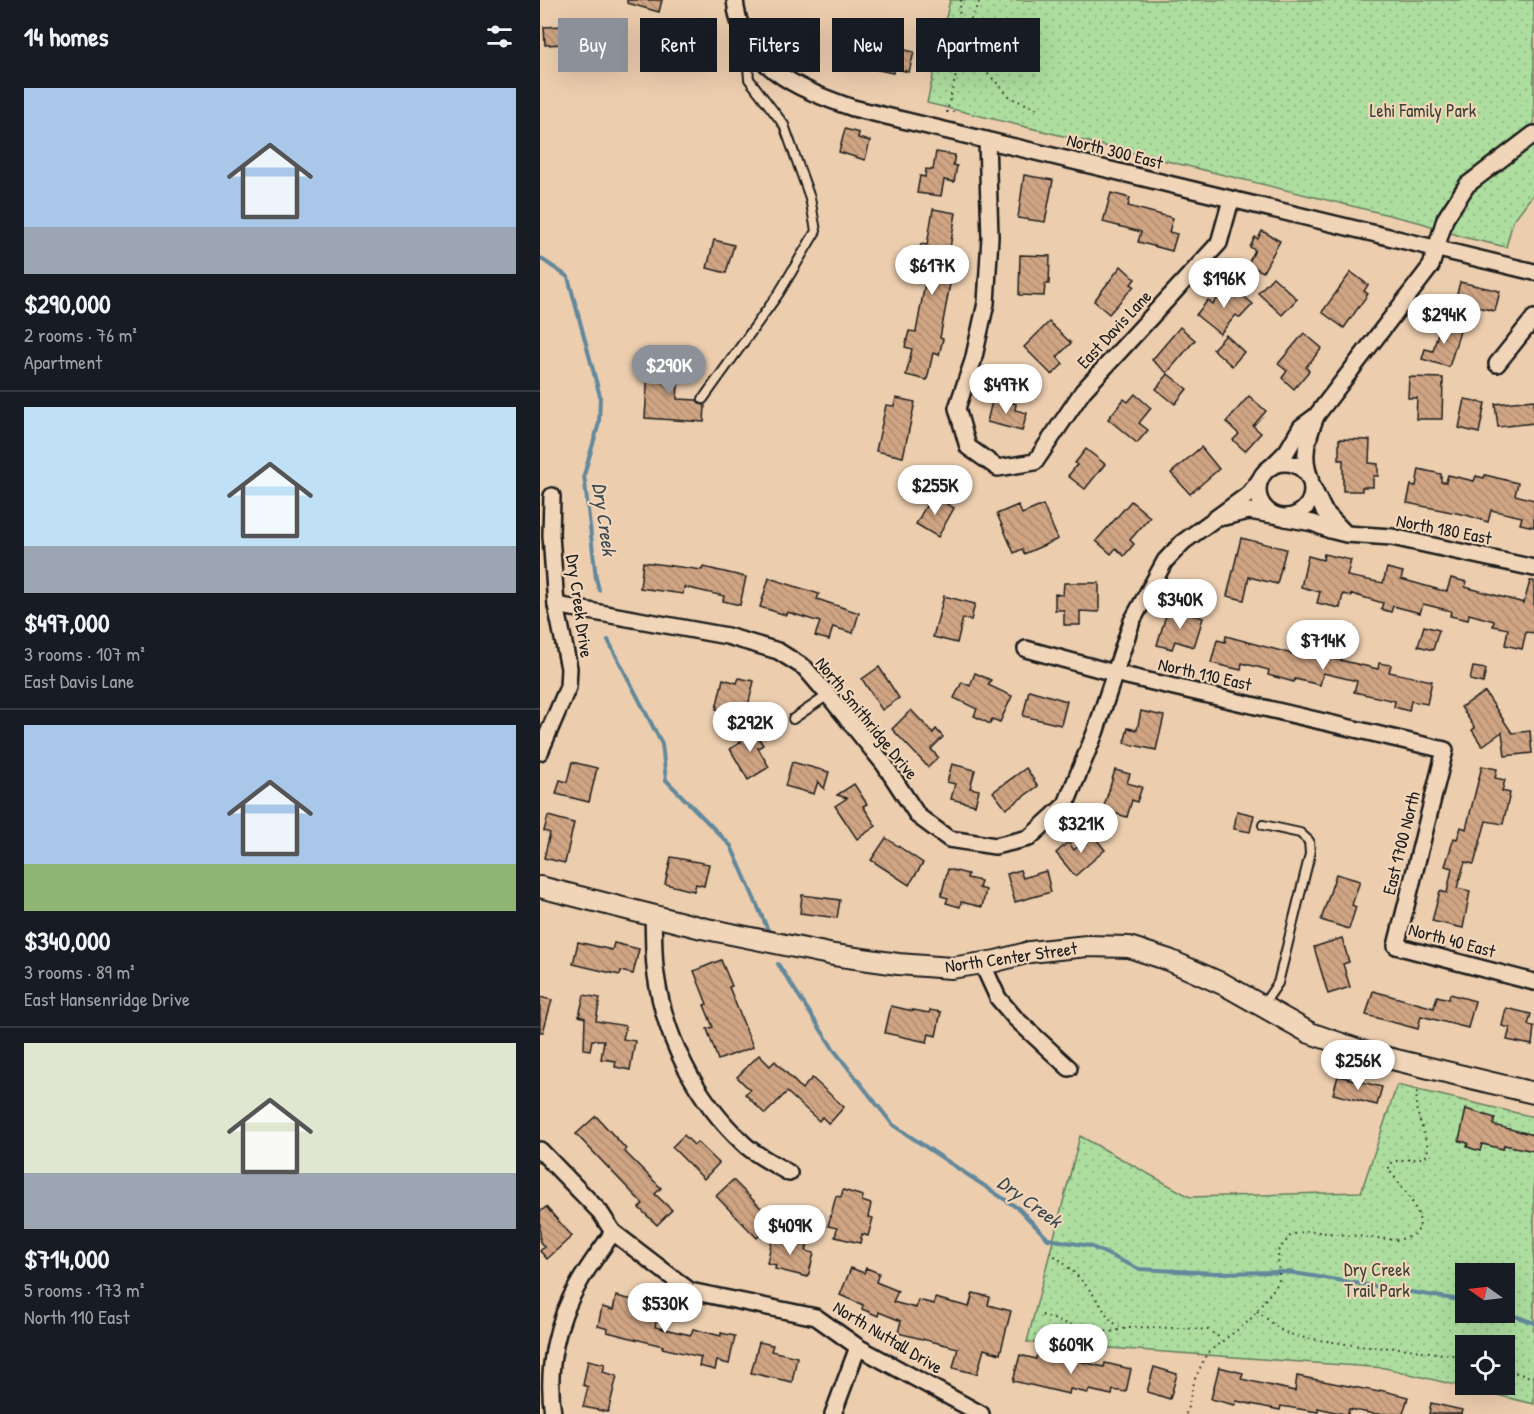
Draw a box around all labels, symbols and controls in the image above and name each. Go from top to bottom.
chip: Buy [558,18,628,72]
chip: Rent [640,18,717,72]
chip: Filters [729,18,820,72]
chip: New [832,18,904,72]
chip: Apartment [916,18,1040,72]
text: 14 homes [24,19,109,54]
icon: filters [483,20,516,53]
park label: Lehi Family Park [1370,98,1477,123]
icon: home [216,127,324,235]
street label: North 300 East [1064,127,1166,175]
pin: $617K [890,245,974,296]
text: $617K [909,251,955,278]
pin: $196K [1182,258,1266,309]
text: $196K [1202,264,1246,291]
street label: East Davis Lane [1071,284,1157,374]
text: $290,000 [24,286,111,321]
pin: $294K [1402,294,1486,345]
text: $294K [1422,300,1466,327]
text: 2 rooms · 76 m² [24,321,137,348]
pin: $290K [627,345,711,396]
text: Apartment [24,348,102,375]
text: $290K [646,351,692,378]
pin: $497K [964,364,1048,415]
text: $497K [983,370,1029,397]
icon: home [216,446,324,554]
pin: $255K [893,465,977,516]
text: $255K [912,471,958,498]
water label: Dry Creek [586,481,624,559]
street label: North 180 East [1394,508,1494,551]
street label: Dry Creek Drive [560,553,600,659]
pin: $340K [1138,579,1222,630]
text: $340K [1157,585,1203,612]
text: $497,000 [24,605,110,640]
pin: $714K [1281,620,1365,671]
text: $714K [1300,626,1346,653]
text: 3 rooms · 107 m² [24,640,145,667]
street label: North Smithridge Drive [810,651,924,785]
street label: North 110 East [1156,651,1255,697]
text: East Davis Lane [24,667,134,694]
pin: $292K [708,702,792,753]
text: $292K [727,708,773,735]
icon: home [216,764,324,872]
street label: East 1700 North [1376,788,1426,897]
pin: $321K [1039,803,1123,854]
text: $321K [1058,809,1104,836]
street label: North 40 East [1406,916,1499,964]
text: $340,000 [24,923,110,958]
street label: North Center Street [943,935,1079,979]
text: 3 rooms · 89 m² [24,958,135,985]
text: East Hansenridge Drive [24,985,190,1012]
pin: $256K [1316,1040,1400,1091]
text: $256K [1335,1046,1381,1073]
icon: home [216,1082,324,1190]
water label: Dry Creek [992,1169,1069,1235]
pin: $409K [748,1205,832,1256]
text: $409K [768,1211,812,1238]
text: $714,000 [24,1241,109,1276]
park label: Dry Creek Trail Park [1344,1257,1410,1303]
north arrow [1455,1263,1515,1323]
map controls [1455,1263,1515,1395]
text: 5 rooms · 173 m² [24,1276,144,1303]
pin: $530K [623,1283,707,1334]
text: $530K [642,1289,688,1316]
street label: North Nuttall Drive [829,1294,947,1380]
text: North 110 East [24,1303,130,1330]
pin: $609K [1029,1324,1113,1375]
text: $609K [1049,1330,1093,1357]
button: locate [1455,1335,1515,1395]

